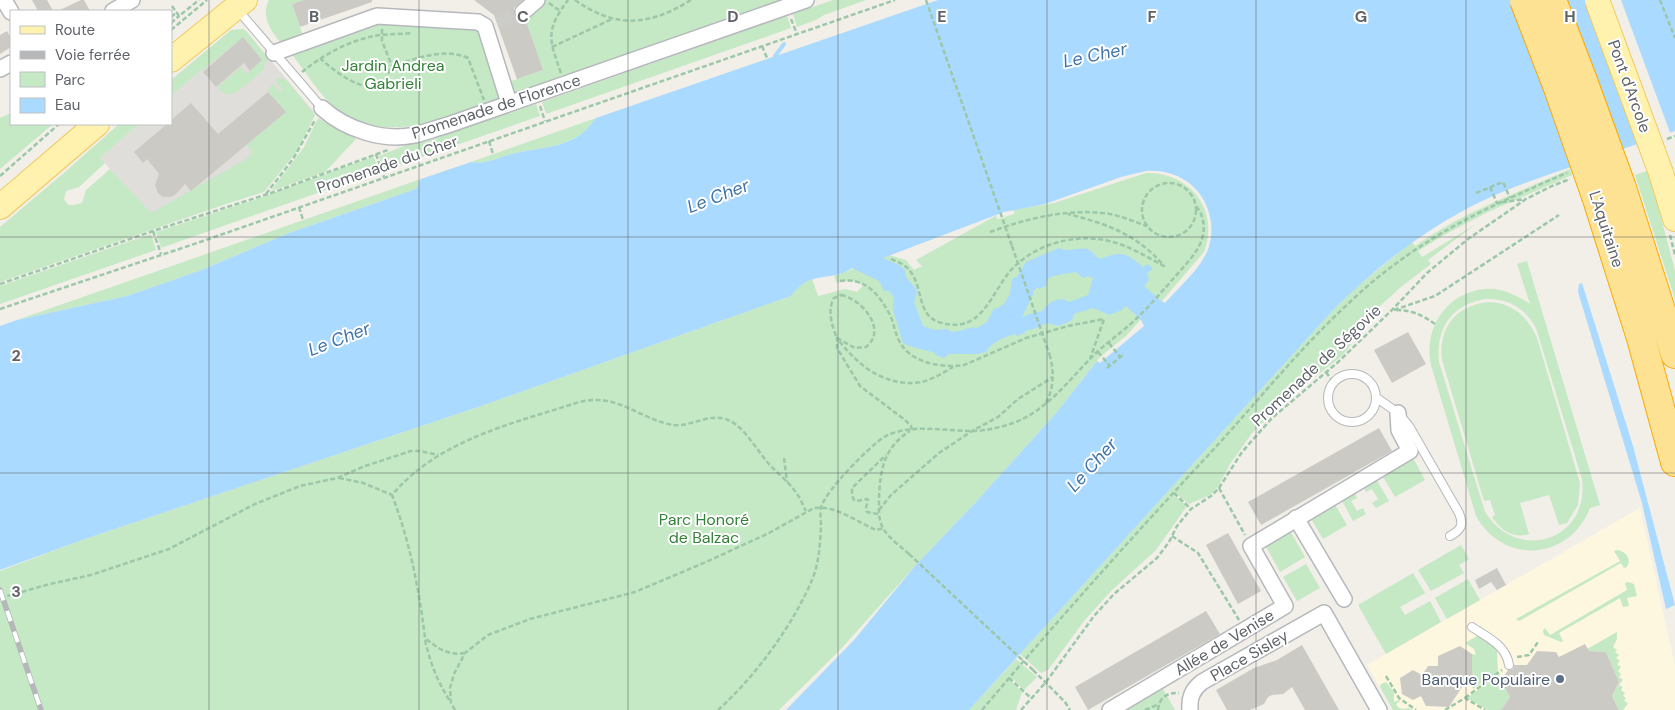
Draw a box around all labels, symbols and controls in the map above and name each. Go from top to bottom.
text: B [309,6,319,27]
text: C [517,6,529,27]
text: D [727,6,739,27]
text: E [937,6,947,27]
text: F [1148,6,1157,27]
text: G [1355,6,1367,27]
text: H [1564,6,1576,27]
legend [10,10,172,125]
text: Route [55,20,95,40]
water label: Le Cher [1061,36,1130,73]
street label: Pont d'Arcole [1603,37,1656,135]
text: Voie ferrée [55,45,130,65]
park label: Jardin Andrea Gabrieli [342,55,444,94]
street label: Promenade de Florence [409,69,583,144]
text: Parc [55,70,85,90]
text: Eau [55,95,80,115]
street label: Promenade du Cher [314,130,461,199]
water label: Le Cher [683,173,754,219]
street label: L'Aquitaine [1584,188,1629,270]
street label: Promenade de Ségovie [1247,300,1386,431]
water label: Le Cher [304,316,375,362]
text: 2 [11,345,21,366]
water label: Le Cher [1061,432,1123,497]
park label: Parc Honoré de Balzac [659,509,749,548]
text: 3 [11,581,21,602]
street label: Allée de Venise [1171,604,1278,680]
street label: Place Sisley [1207,625,1292,686]
place label: Banque Populaire [1422,669,1550,690]
marker: Banque Populaire [1554,673,1566,685]

